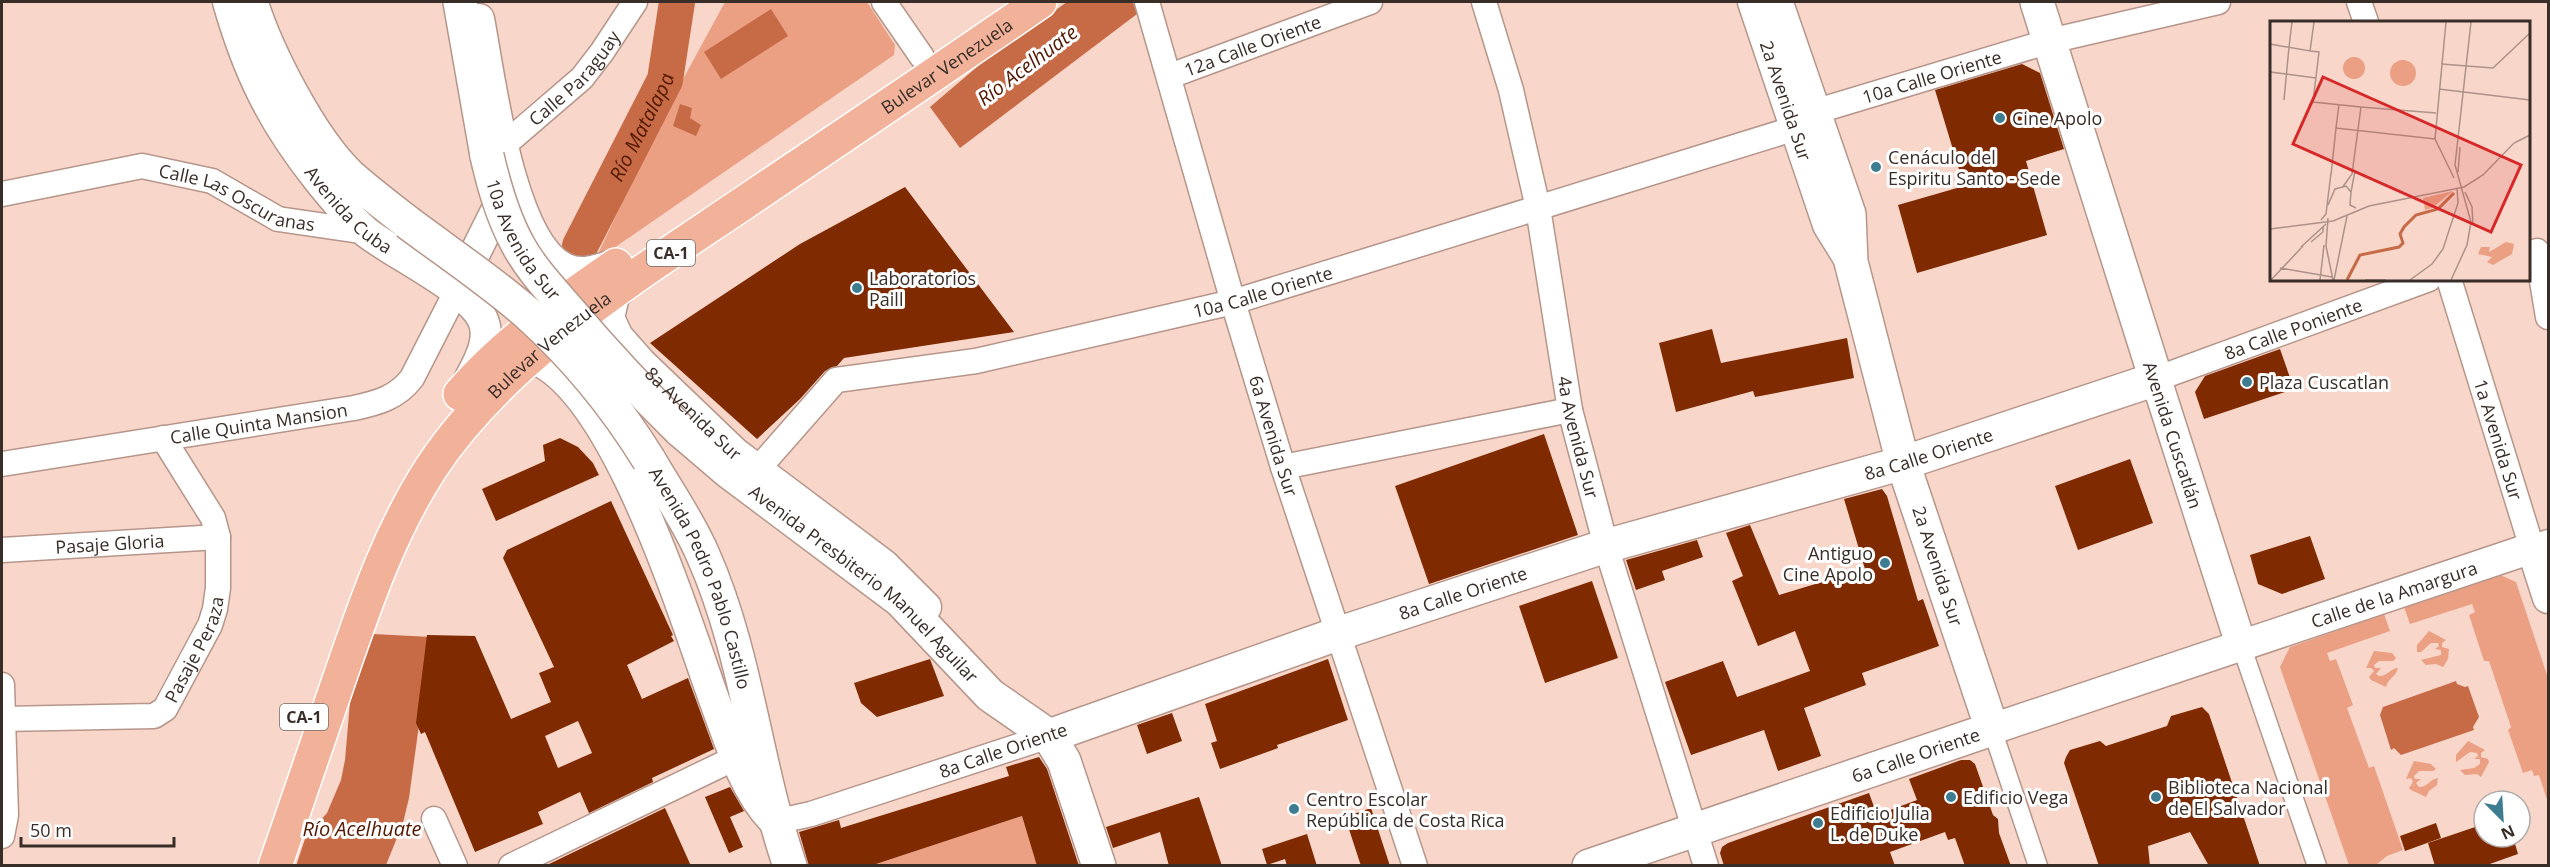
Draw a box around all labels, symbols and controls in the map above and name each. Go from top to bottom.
street label: 12a Calle Oriente [1181,9,1324,82]
street label: Bulevar Venezuela [876,12,1017,119]
water label: Río Acelhuate [971,18,1083,112]
inset map [2270,21,2529,280]
street label: Calle Paraguay [523,25,626,131]
street label: 2a Avenida Sur [1755,37,1818,164]
street label: 10a Calle Oriente [1859,44,2004,109]
water label: Río Matalapa [602,71,679,185]
place label: Cine Apolo [2012,106,2102,130]
marker: Cine Apolo [1993,111,2007,125]
place label: Cenáculo del Espiritu Santo - Sede [1888,145,2061,190]
street label: Calle Las Oscuranas [157,158,316,236]
marker: Cenáculo del Espiritu Santo - Sede [1869,160,1883,174]
street label: Avenida Cuba [300,161,397,259]
street label: 10a Avenida Sur [481,176,566,305]
road number: CA-1 [647,240,695,266]
street label: 10a Calle Oriente [1191,260,1335,323]
place label: Laboratorios Paill [869,266,976,311]
marker: Laboratorios Paill [850,281,864,295]
street label: Bulevar Venezuela [482,286,616,403]
street label: 8a Calle Poniente [2221,293,2365,365]
street label: Avenida Cuscatlán [2138,358,2208,512]
street label: 8a Avenida Sur [640,361,747,466]
place label: Plaza Cuscatlan [2259,370,2389,394]
street label: 6a Avenida Sur [1244,373,1304,500]
street label: 4a Avenida Sur [1553,374,1605,502]
marker: Plaza Cuscatlan [2240,375,2254,389]
street label: 1a Avenida Sur [2469,376,2529,503]
street label: Calle Quinta Mansion [168,397,349,449]
street label: 8a Calle Oriente [1861,422,1996,485]
street label: Avenida Pedro Pablo Castillo [644,462,757,691]
street label: Avenida Presbiterio Manuel Aguilar [744,479,984,688]
street label: 2a Avenida Sur [1907,503,1969,630]
street label: Pasaje Gloria [55,528,165,559]
place label: Antiguo Cine Apolo [1783,541,1873,586]
street label: Calle de la Amargura [2308,555,2480,633]
marker: Antiguo Cine Apolo [1878,556,1892,570]
street label: 8a Calle Oriente [1396,561,1530,625]
street label: Pasaje Peraza [159,595,229,707]
road number: CA-1 [280,704,328,730]
street label: 8a Calle Oriente [936,717,1070,783]
street label: 6a Calle Oriente [1848,722,1983,788]
place label: Biblioteca Nacional de El Salvador [2168,775,2328,820]
place label: Edificio Vega [1963,785,2068,809]
place label: Centro Escolar República de Costa Rica [1306,787,1505,832]
north arrow [2472,789,2532,849]
marker: Edificio Vega [1944,790,1958,804]
marker: Biblioteca Nacional de El Salvador [2149,790,2163,804]
place label: Edificio Julia L. de Duke [1830,801,1930,846]
marker: Centro Escolar República de Costa Rica [1287,802,1301,816]
scale bar [21,810,174,848]
water label: Río Acelhuate [302,815,422,842]
marker: Edificio Julia L. de Duke [1811,816,1825,830]
text: 50 m [30,818,72,842]
text: N [2498,820,2519,845]

